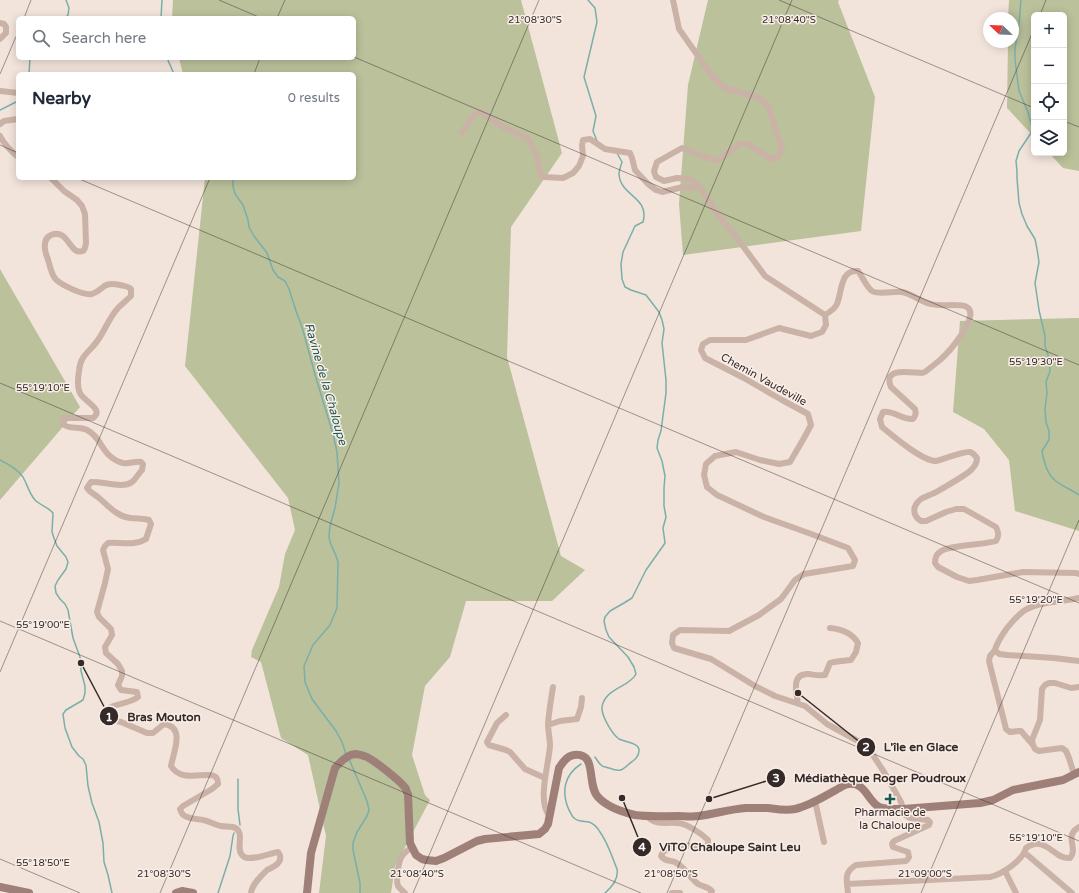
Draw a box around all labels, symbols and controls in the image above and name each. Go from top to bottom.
north arrow [983,12,1019,48]
map controls [1031,12,1067,156]
button: + [1031,12,1067,48]
text: 21°08'30"S [508,14,562,26]
text: 21°08'40"S [762,14,816,26]
search box [16,16,356,60]
icon: search [30,27,52,49]
text: Search here [62,29,146,47]
button: − [1031,48,1067,84]
button: locate [1031,84,1067,120]
text: Nearby [32,88,91,109]
text: 0 results [288,90,340,106]
button: layers [1031,120,1067,156]
water label: Ravine de la Chaloupe [302,321,350,448]
street label: Chemin Vaudeville [719,350,809,408]
text: 55°19'30"E [1009,356,1063,368]
text: 55°19'10"E [16,382,70,394]
text: 55°19'20"E [1009,594,1063,606]
text: 55°19'00"E [16,619,70,631]
callout: Bras Mouton [99,704,208,728]
text: 1 [105,710,113,724]
text: Bras Mouton [127,710,201,724]
callout: L'île en Glace [856,735,967,759]
text: 2 [862,740,870,754]
text: L'île en Glace [884,740,959,754]
callout: Médiathèque Roger Poudroux [766,766,974,790]
text: 3 [772,771,780,785]
text: Médiathèque Roger Poudroux [794,771,967,786]
marker: Pharmacie de la Chaloupe [885,794,895,804]
place label: Pharmacie de la Chaloupe [854,806,926,832]
text: 55°19'10"E [1009,832,1063,844]
callout: ViTO Chaloupe Saint Leu [632,835,809,859]
text: 4 [638,840,646,854]
text: ViTO Chaloupe Saint Leu [659,840,801,855]
text: 55°18'50"E [16,857,70,869]
text: 21°08'30"S [137,868,191,880]
text: 21°08'40"S [390,868,444,880]
text: 21°08'50"S [644,868,698,880]
text: 21°09'00"S [898,868,952,880]

